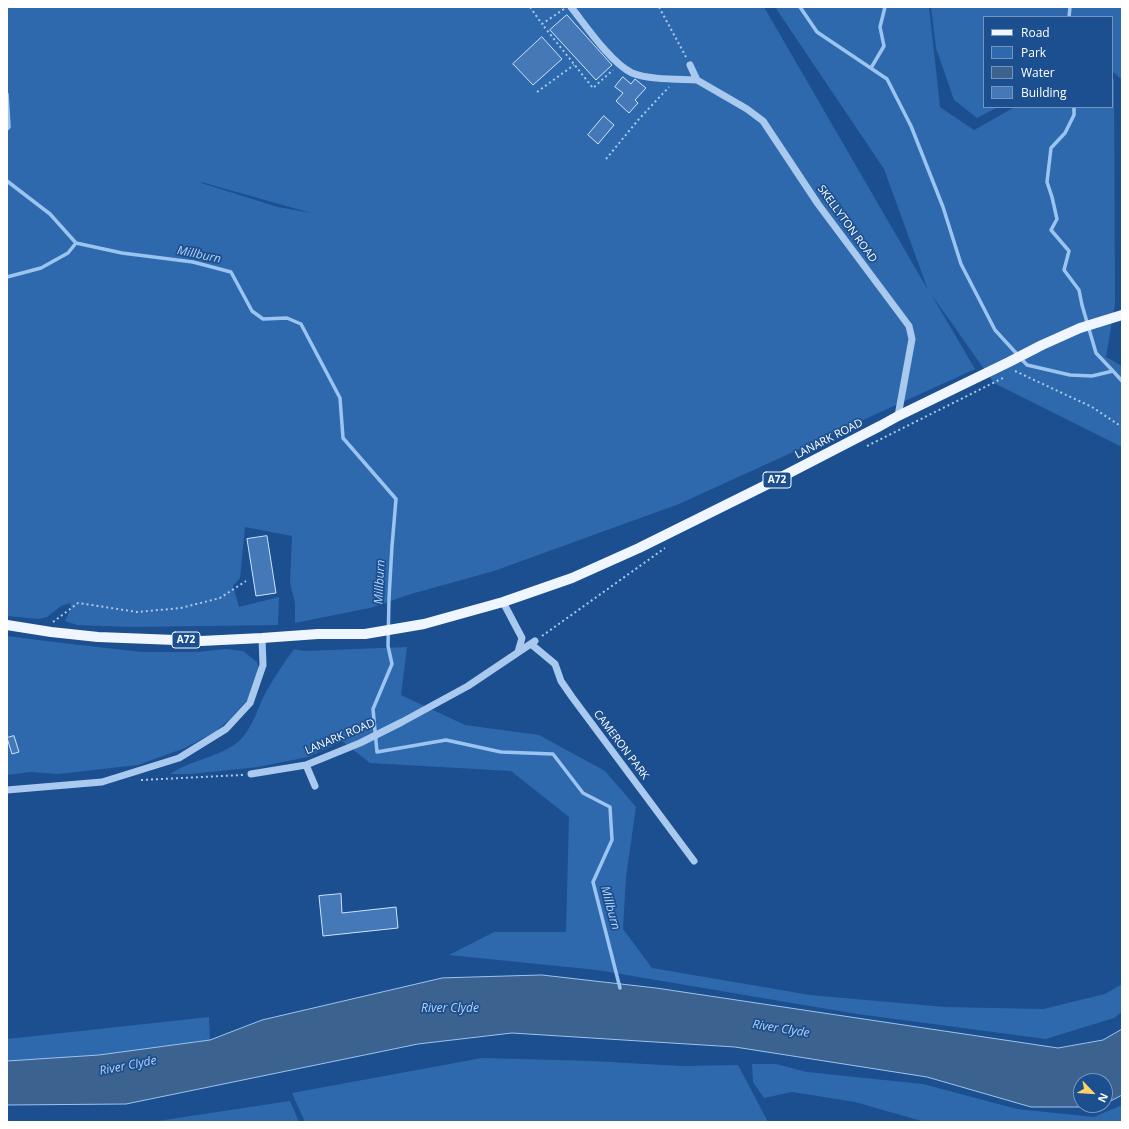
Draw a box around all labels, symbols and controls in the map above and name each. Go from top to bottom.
legend [983,16,1113,108]
text: Road [1021,24,1050,41]
text: Park [1021,44,1046,61]
text: Water [1021,64,1055,81]
text: Building [1021,84,1066,101]
street label: SKELLYTON ROAD [814,183,880,265]
water label: Millburn [176,243,222,267]
street label: LANARK ROAD [793,416,865,462]
road number: A72 [763,472,791,488]
water label: Millburn [372,559,388,605]
road number: A72 [172,632,200,648]
street label: CAMERON PARK [591,708,651,782]
street label: LANARK ROAD [303,716,377,758]
water label: Millburn [597,885,623,931]
water label: River Clyde [421,1002,479,1016]
water label: River Clyde [751,1017,811,1041]
water label: River Clyde [98,1053,158,1079]
north arrow [1073,1073,1113,1113]
text: N [1095,1091,1112,1105]

